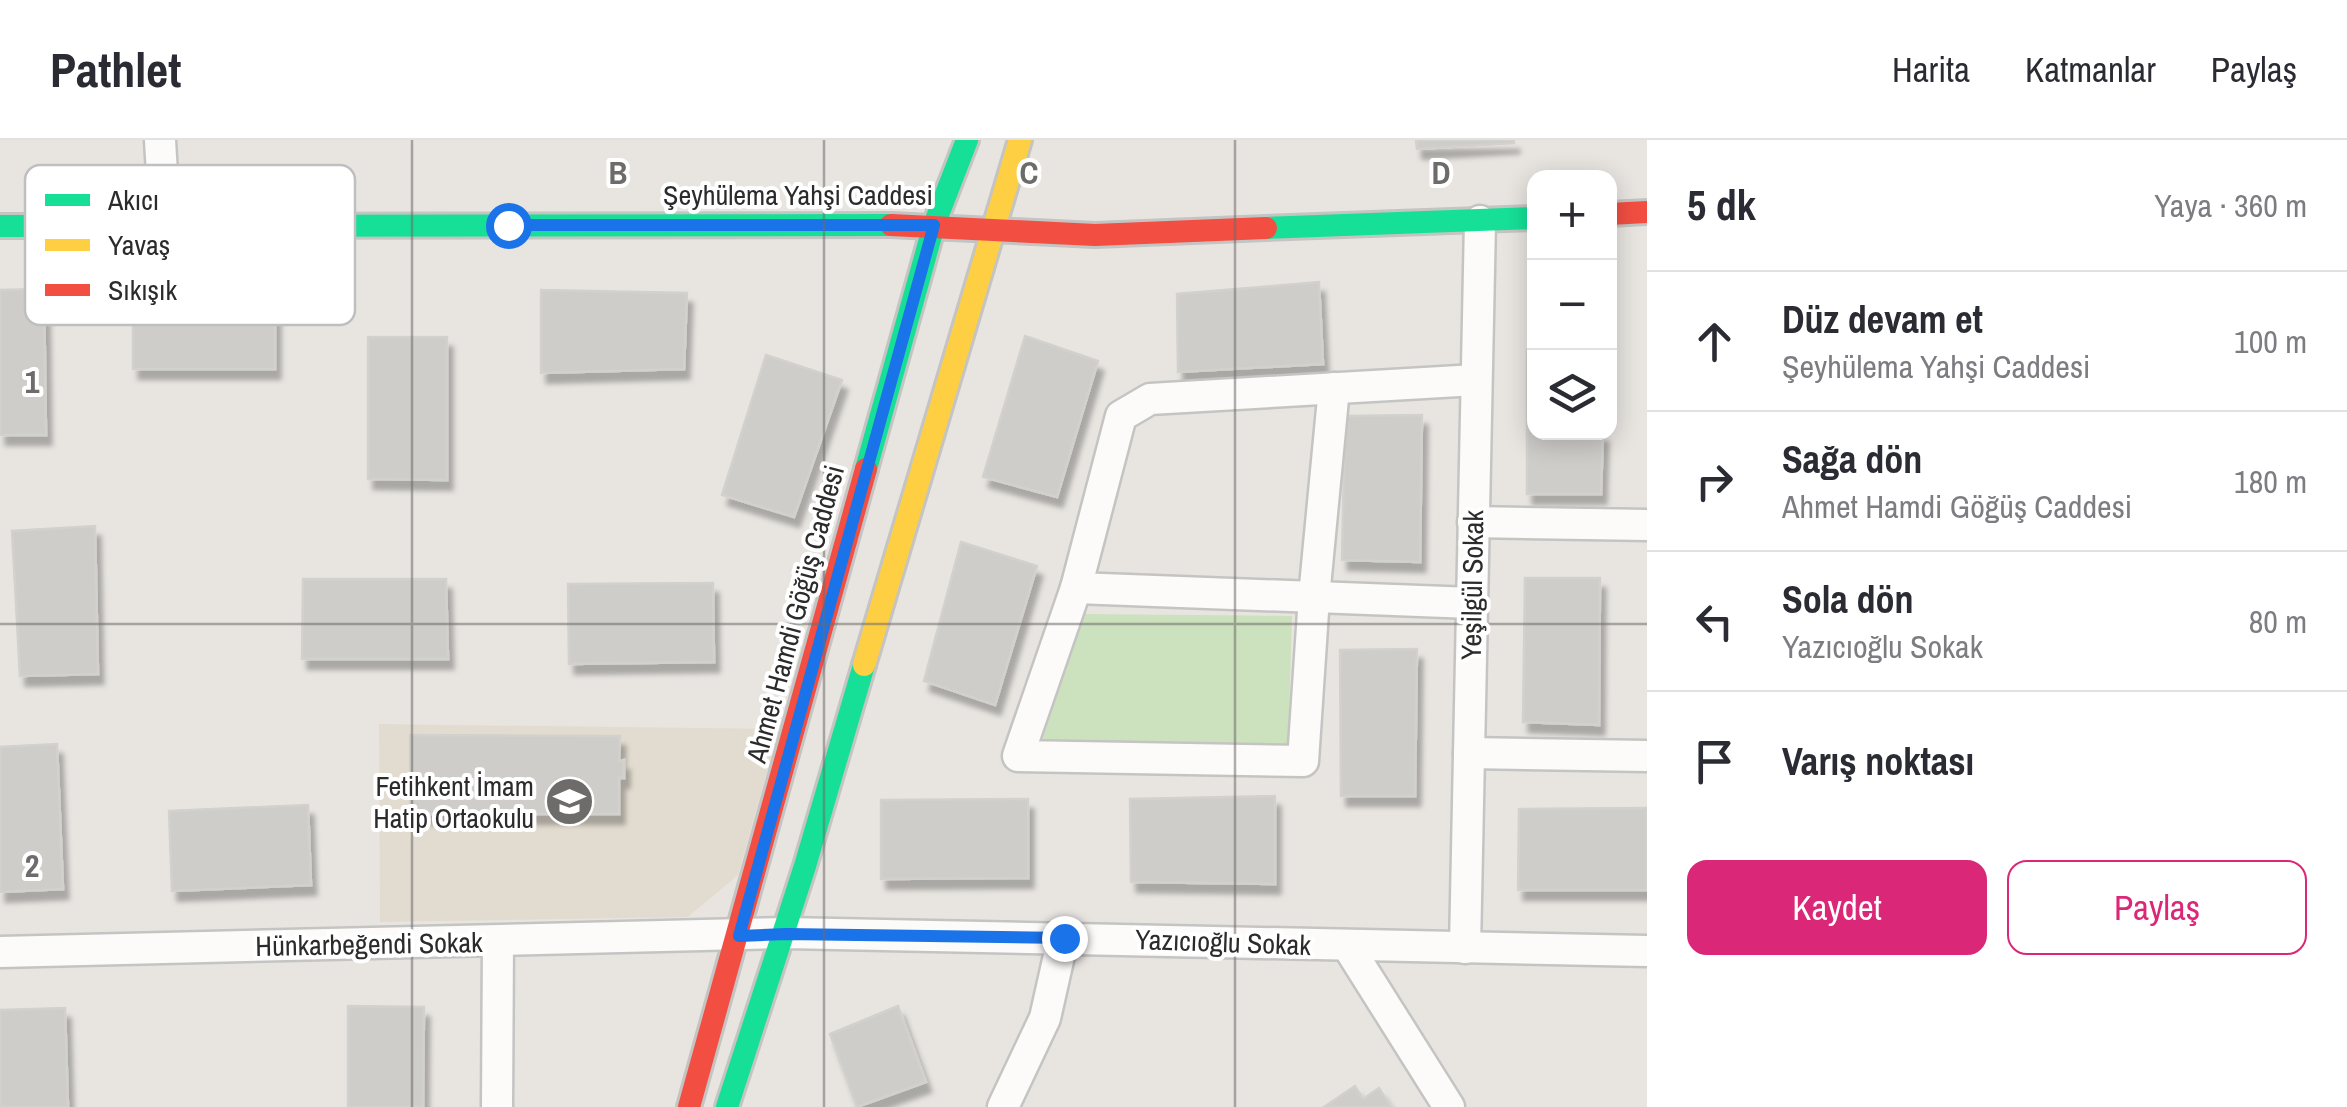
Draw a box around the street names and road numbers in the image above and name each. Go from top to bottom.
street label: Şeyhülema Yahşi Caddesi [663,176,933,214]
street label: Ahmet Hamdi Göğüş Caddesi [737,461,853,768]
street label: Yeşilgül Sokak [1452,509,1492,660]
street label: Yazıcıoğlu Sokak [1135,920,1312,964]
street label: Hünkarbeğendi Sokak [255,923,483,965]

